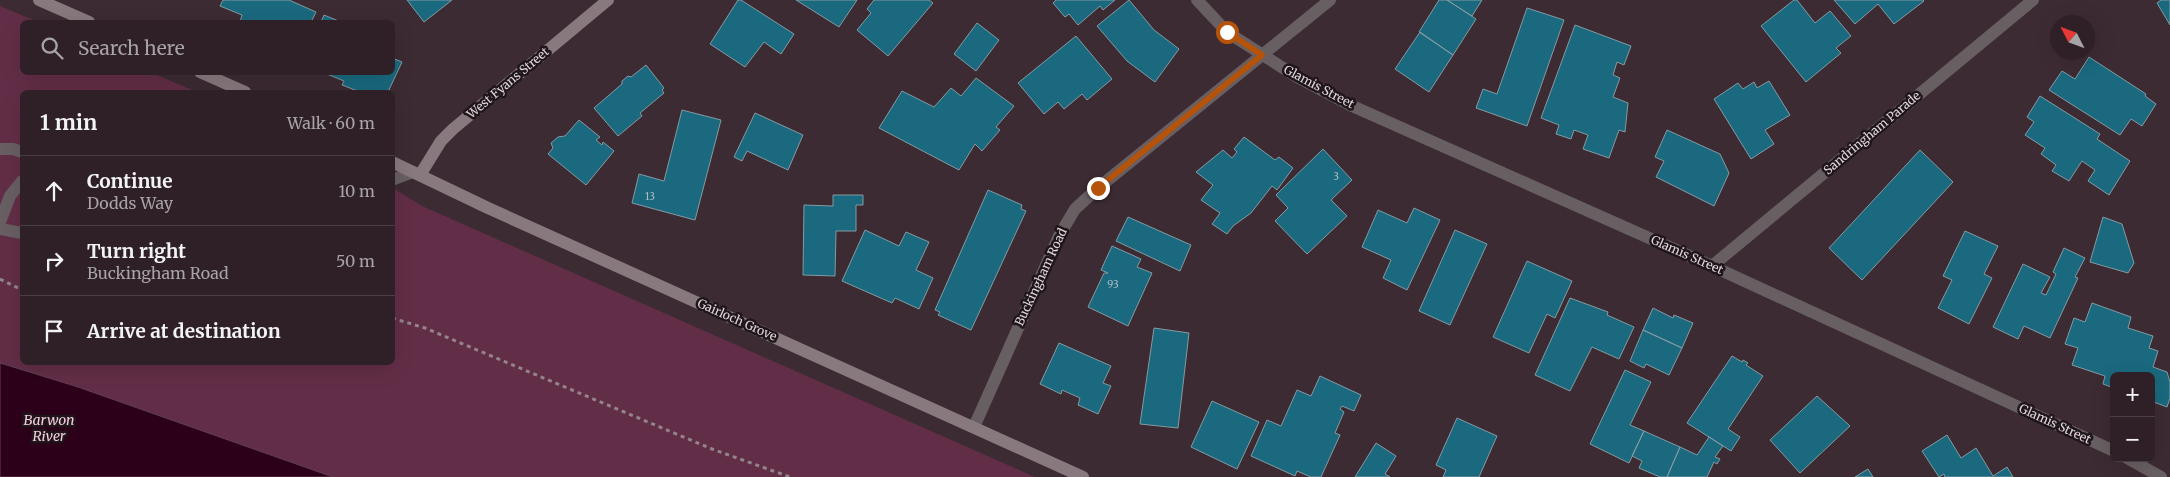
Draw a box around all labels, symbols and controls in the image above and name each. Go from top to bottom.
north arrow [2050,15,2095,60]
search box [20,20,395,75]
route start [1216,21,1239,44]
icon: search [38,34,66,62]
text: Search here [78,36,185,60]
street label: West Fyans Street [463,44,552,122]
street label: Glamis Street [1281,62,1357,112]
street label: Sandringham Parade [1820,88,1923,177]
text: 1 min [40,109,97,136]
text: Walk · 60 m [287,113,375,133]
text: Continue [87,169,173,193]
house number: 3 [1333,170,1339,183]
icon: ahead [40,177,68,205]
route end [1087,177,1110,200]
text: 10 m [338,181,375,201]
house number: 13 [645,190,655,203]
text: Dodds Way [87,193,173,213]
street label: Buckingham Road [1011,226,1070,328]
street label: Glamis Street [1649,232,1726,277]
text: Turn right [87,239,186,263]
icon: right [40,247,68,275]
text: 50 m [336,251,375,271]
text: Buckingham Road [87,263,229,283]
house number: 93 [1107,278,1119,291]
street label: Gairloch Grove [695,295,779,344]
icon: arrive [40,317,68,345]
text: Arrive at destination [87,319,281,343]
map controls [2110,372,2155,462]
button: + [2110,372,2155,417]
street label: Glamis Street [2017,400,2094,447]
water label: Barwon River [23,411,75,445]
button: − [2110,417,2155,462]

